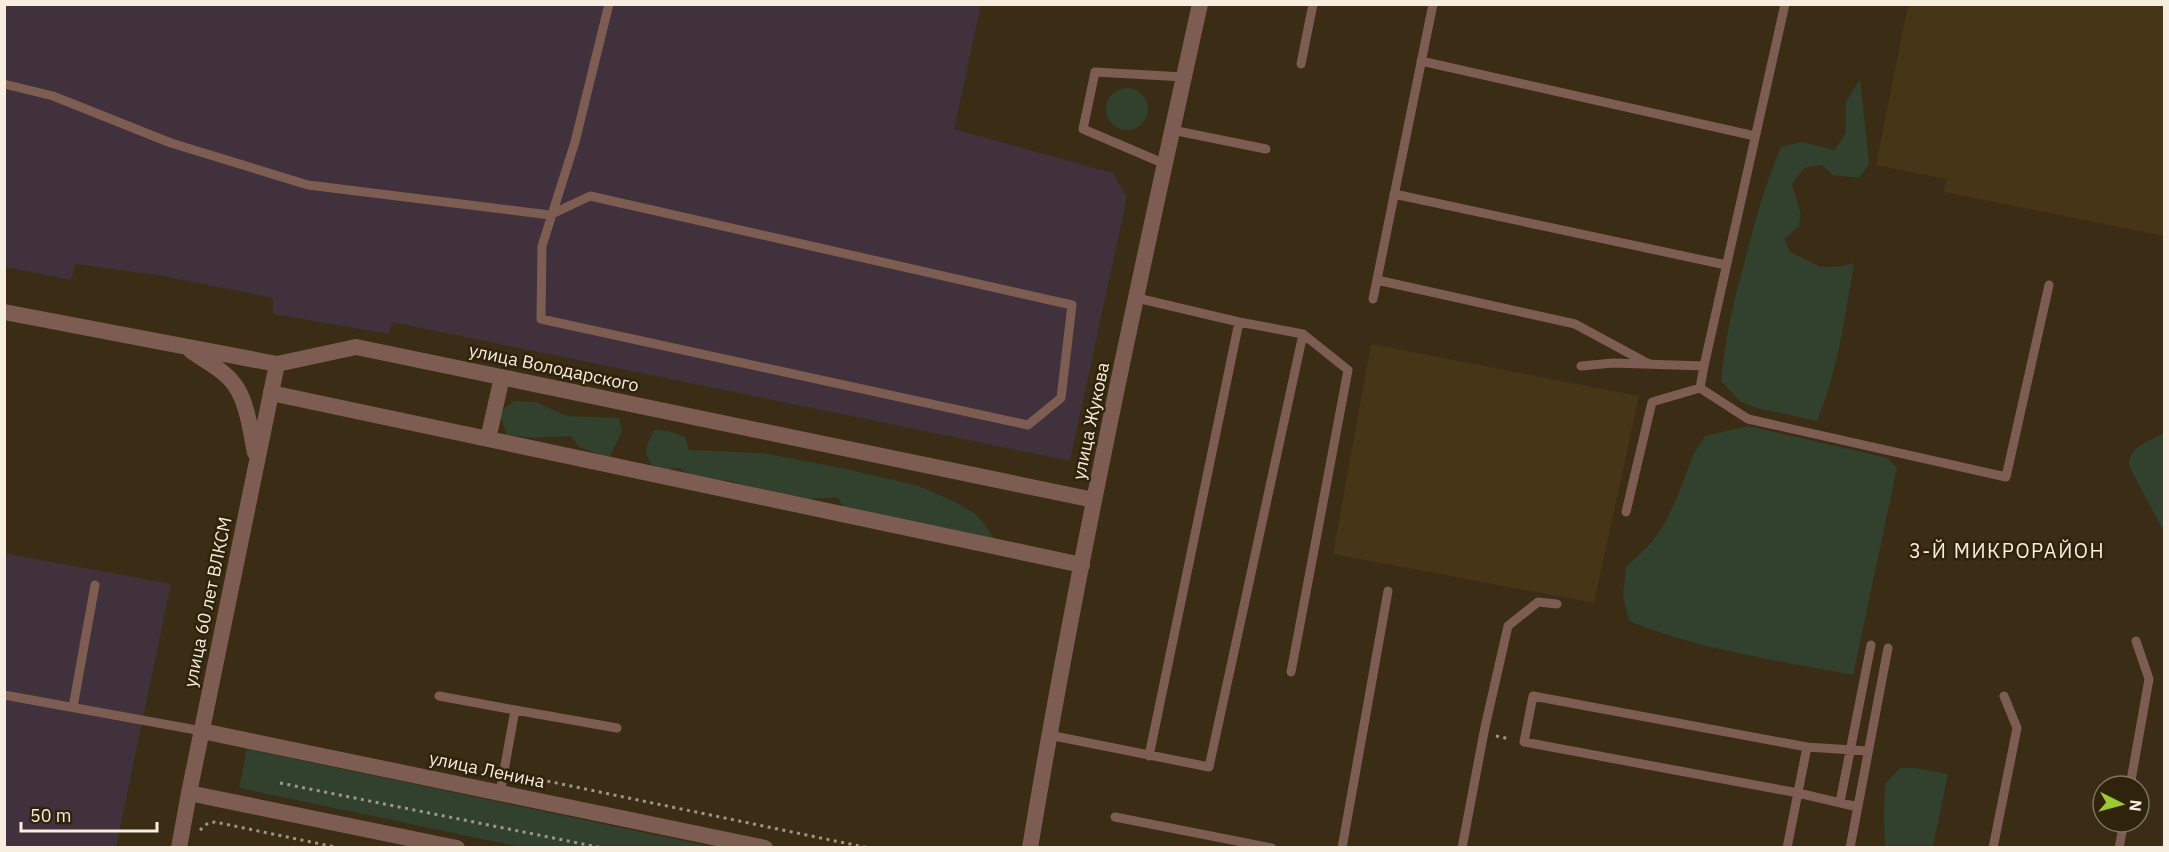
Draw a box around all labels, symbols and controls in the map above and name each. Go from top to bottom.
street label: улица Володарского [467,338,641,397]
street label: улица Жукова [1067,360,1114,482]
street label: улица 60 лет ВЛКСМ [178,515,237,689]
district label: 3-Й МИКРОРАЙОН [1909,537,2105,564]
street label: улица Ленина [427,746,547,793]
north arrow [2091,774,2151,834]
scale bar [21,795,158,833]
text: N [2125,799,2146,812]
text: 50 m [30,804,72,827]

